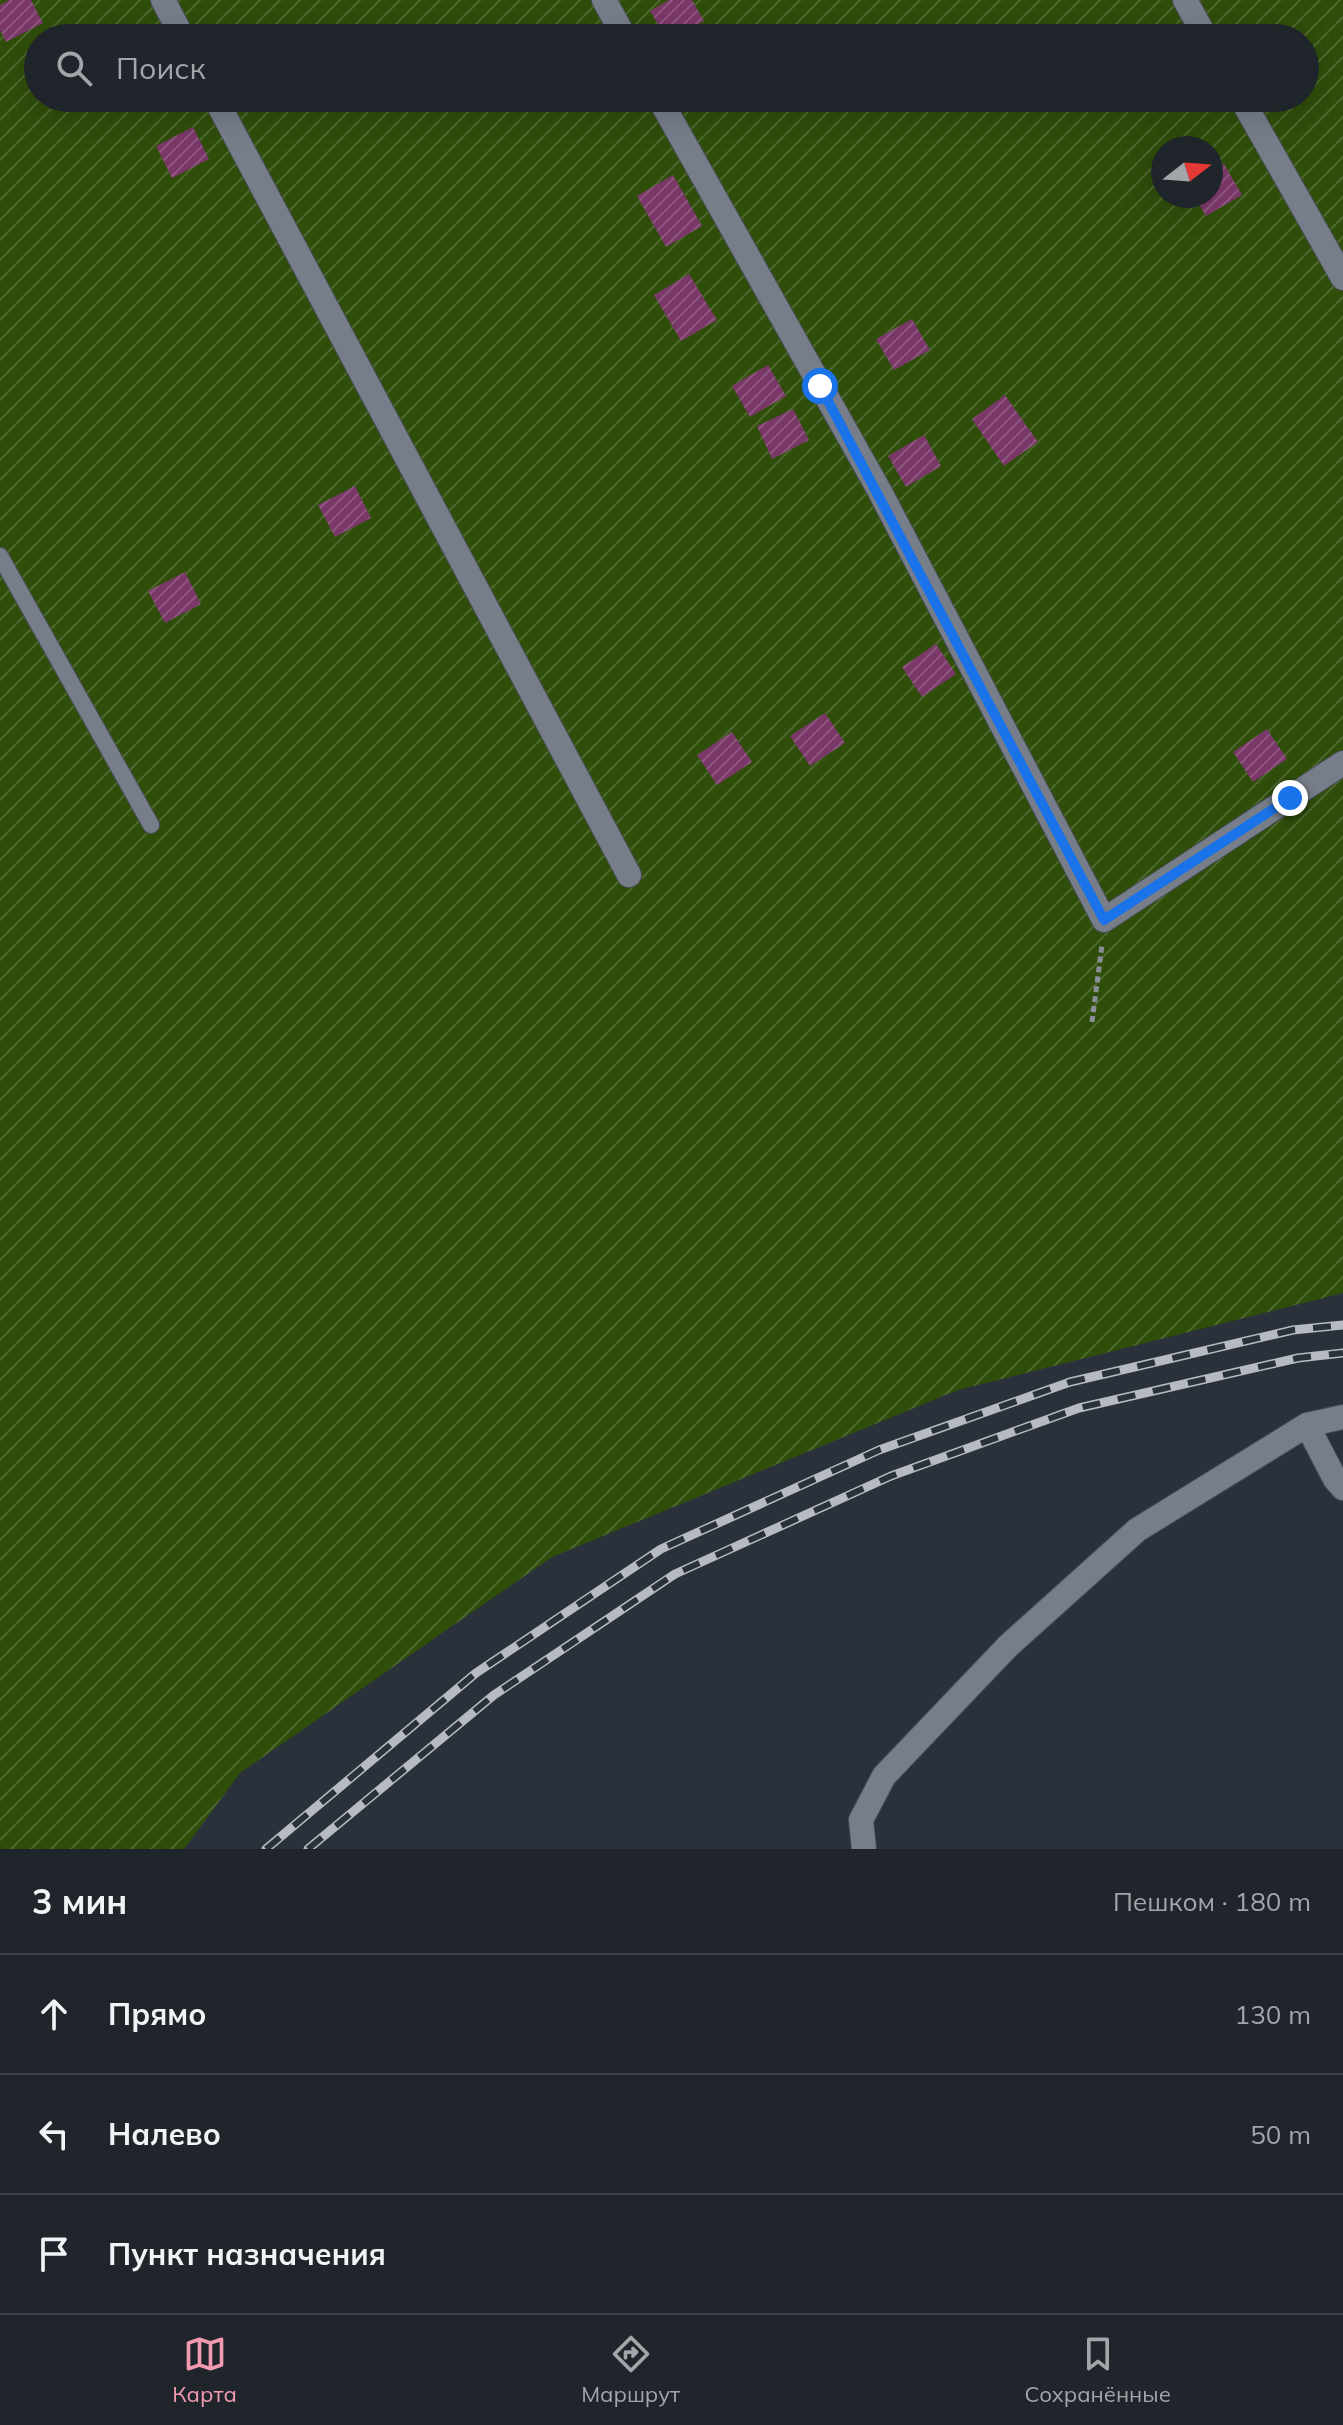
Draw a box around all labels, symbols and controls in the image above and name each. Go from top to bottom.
search box [24,24,1319,112]
icon: search [52,46,96,90]
text: Поиск [116,49,206,87]
north arrow [1151,136,1223,208]
route start [802,368,838,404]
route end [1272,780,1308,816]
text: 3 мин [32,1880,127,1923]
text: Пешком · 180 m [1113,1885,1311,1918]
icon: ahead [32,1992,76,2036]
text: Прямо [108,1995,206,2033]
text: 130 m [1235,1998,1311,2031]
icon: left [32,2112,76,2156]
text: Налево [108,2115,221,2153]
text: 50 m [1250,2118,1311,2151]
icon: arrive [32,2232,76,2276]
text: Пункт назначения [108,2235,386,2273]
tab: Карта [172,2332,237,2408]
tab: Маршрут [581,2332,680,2408]
tab: Сохранённые [1024,2332,1171,2408]

